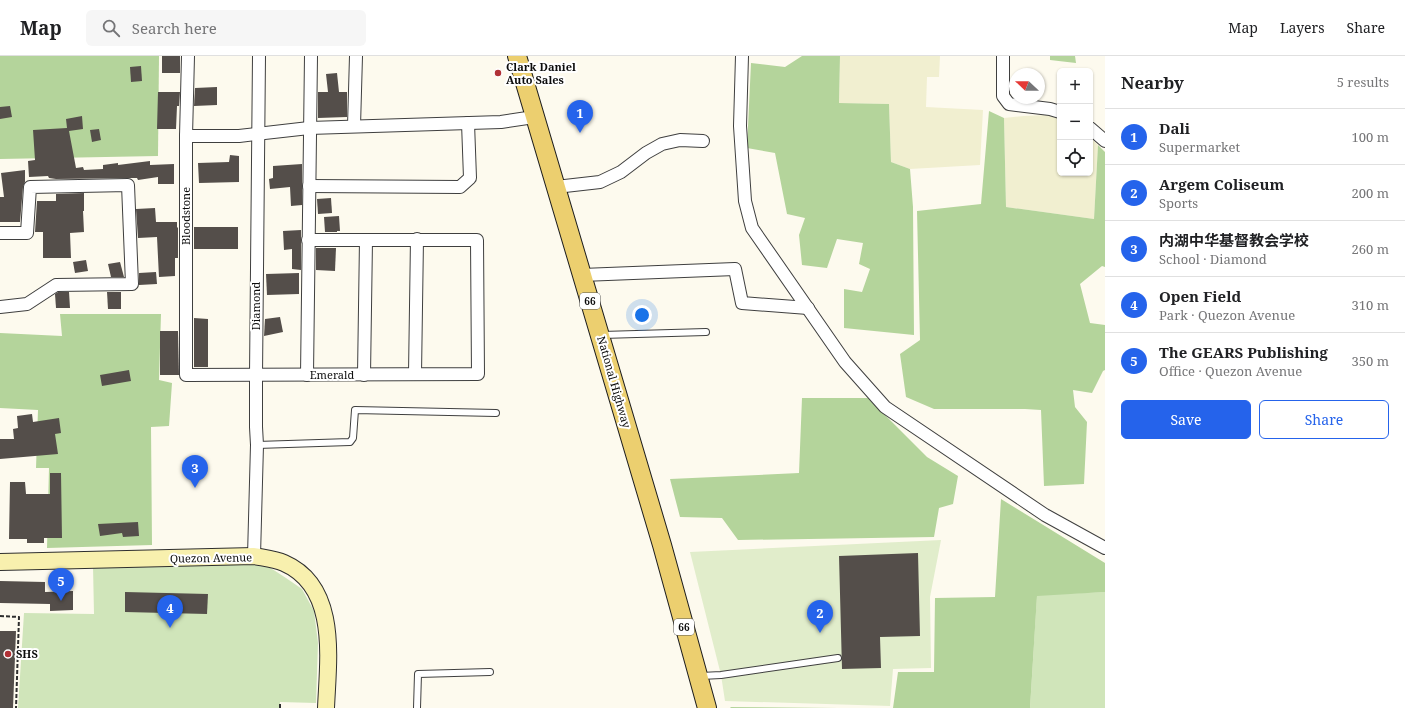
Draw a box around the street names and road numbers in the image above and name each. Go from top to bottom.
street label: Bloodstone [178,187,193,245]
street label: Diamond [248,282,263,330]
road number: 66 [580,293,600,309]
street label: National Highway [594,334,635,430]
street label: Emerald [310,367,354,382]
street label: Quezon Avenue [170,549,252,566]
road number: 66 [674,619,694,635]

